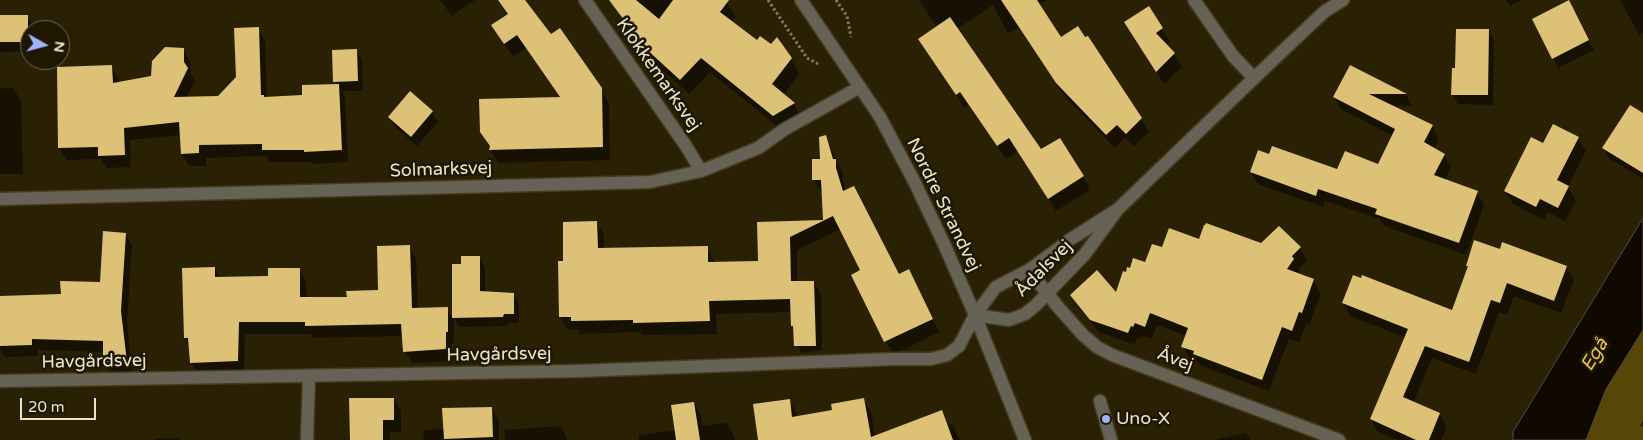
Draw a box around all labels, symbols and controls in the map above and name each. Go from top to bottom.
street label: Klokkemarksvej [611,14,705,136]
north arrow [20,20,70,70]
text: N [50,40,69,53]
street label: Nordre Strandvej [901,135,985,275]
street label: Solmarksvej [389,157,493,183]
street label: Ådalsvej [1011,236,1077,302]
water label: Egå [1576,334,1614,376]
street label: Havgårdsvej [446,343,552,367]
street label: Åvej [1154,344,1196,376]
street label: Havgårdsvej [41,350,147,374]
scale bar [22,388,99,420]
text: 20 m [28,398,65,416]
place label: Uno-X [1116,408,1170,430]
marker: Uno-X [1100,413,1112,425]

